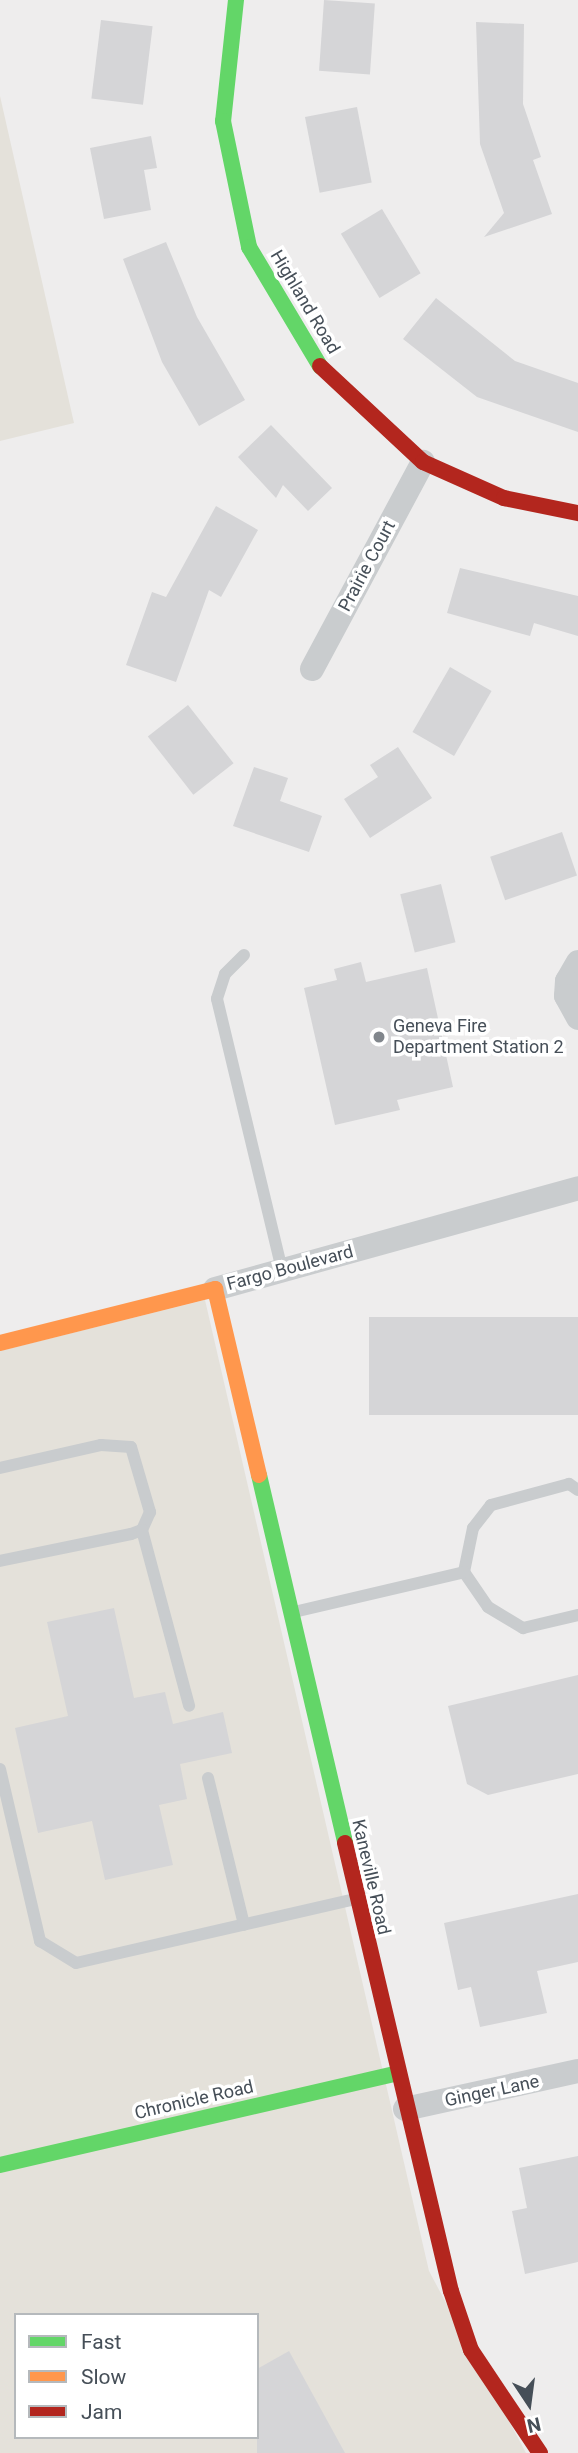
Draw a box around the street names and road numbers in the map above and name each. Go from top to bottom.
street label: Highland Road [266,246,344,358]
street label: Prairie Court [334,517,400,615]
street label: Fargo Boulevard [224,1241,356,1295]
street label: Kaneville Road [347,1817,395,1937]
street label: Ginger Lane [443,2070,541,2112]
street label: Chronicle Road [133,2076,255,2124]

